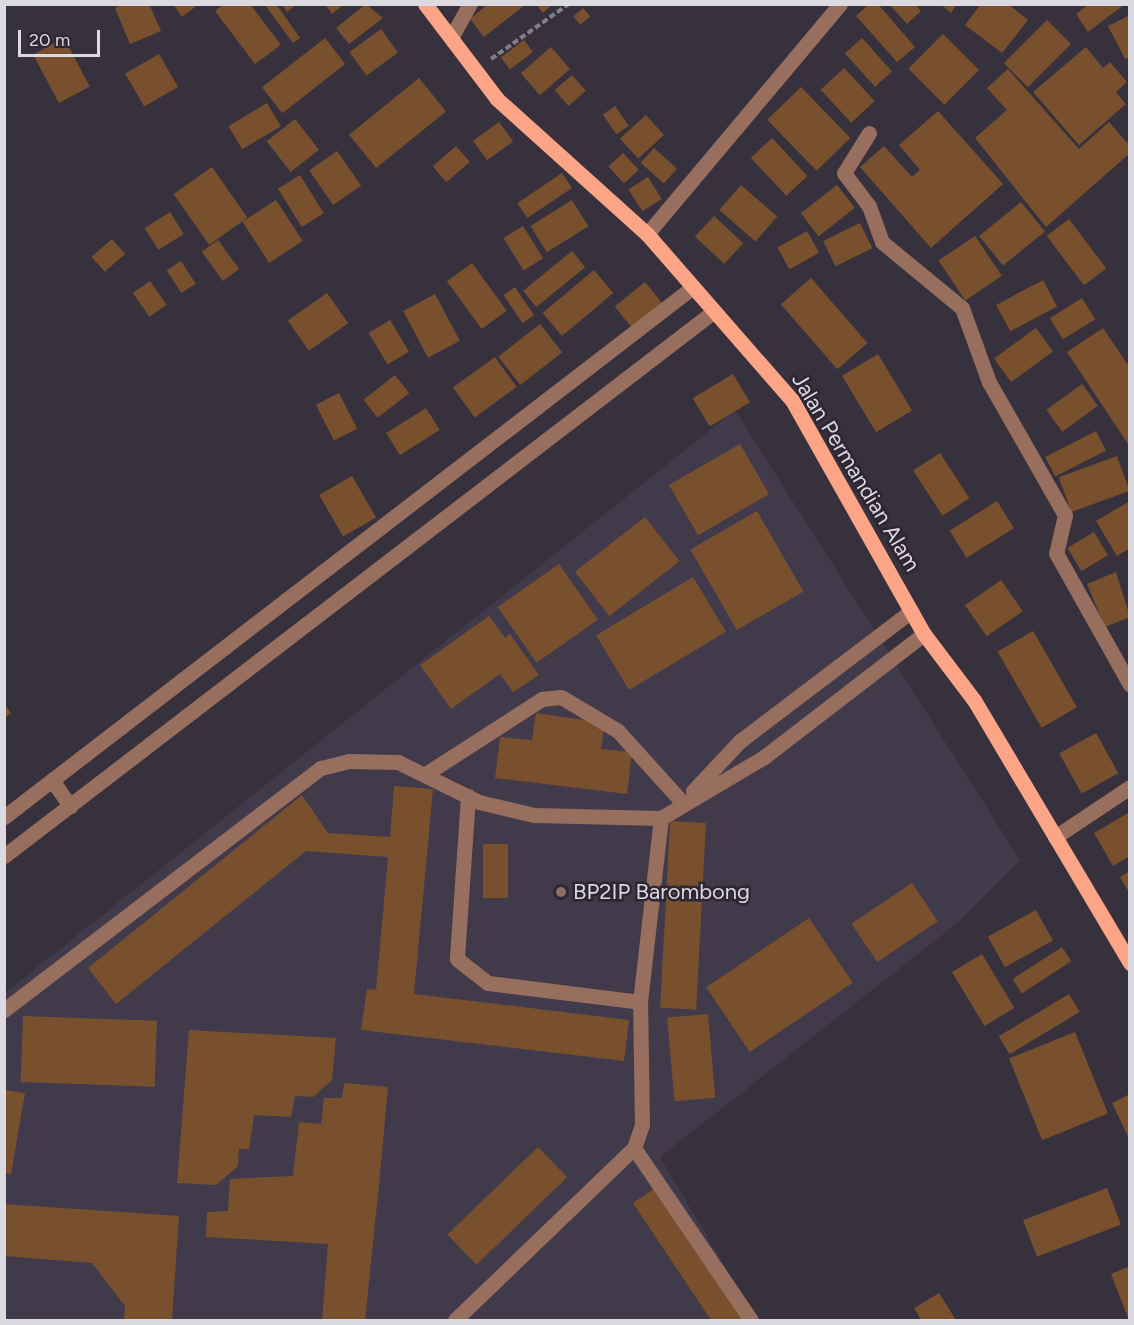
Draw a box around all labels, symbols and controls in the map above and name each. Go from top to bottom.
scale bar [21,18,104,56]
text: 20 m [29,29,70,51]
street label: Jalan Permandian Alam [786,368,926,576]
place label: BP2IP Barombong [573,879,750,905]
marker: BP2IP Barombong [554,885,568,899]

